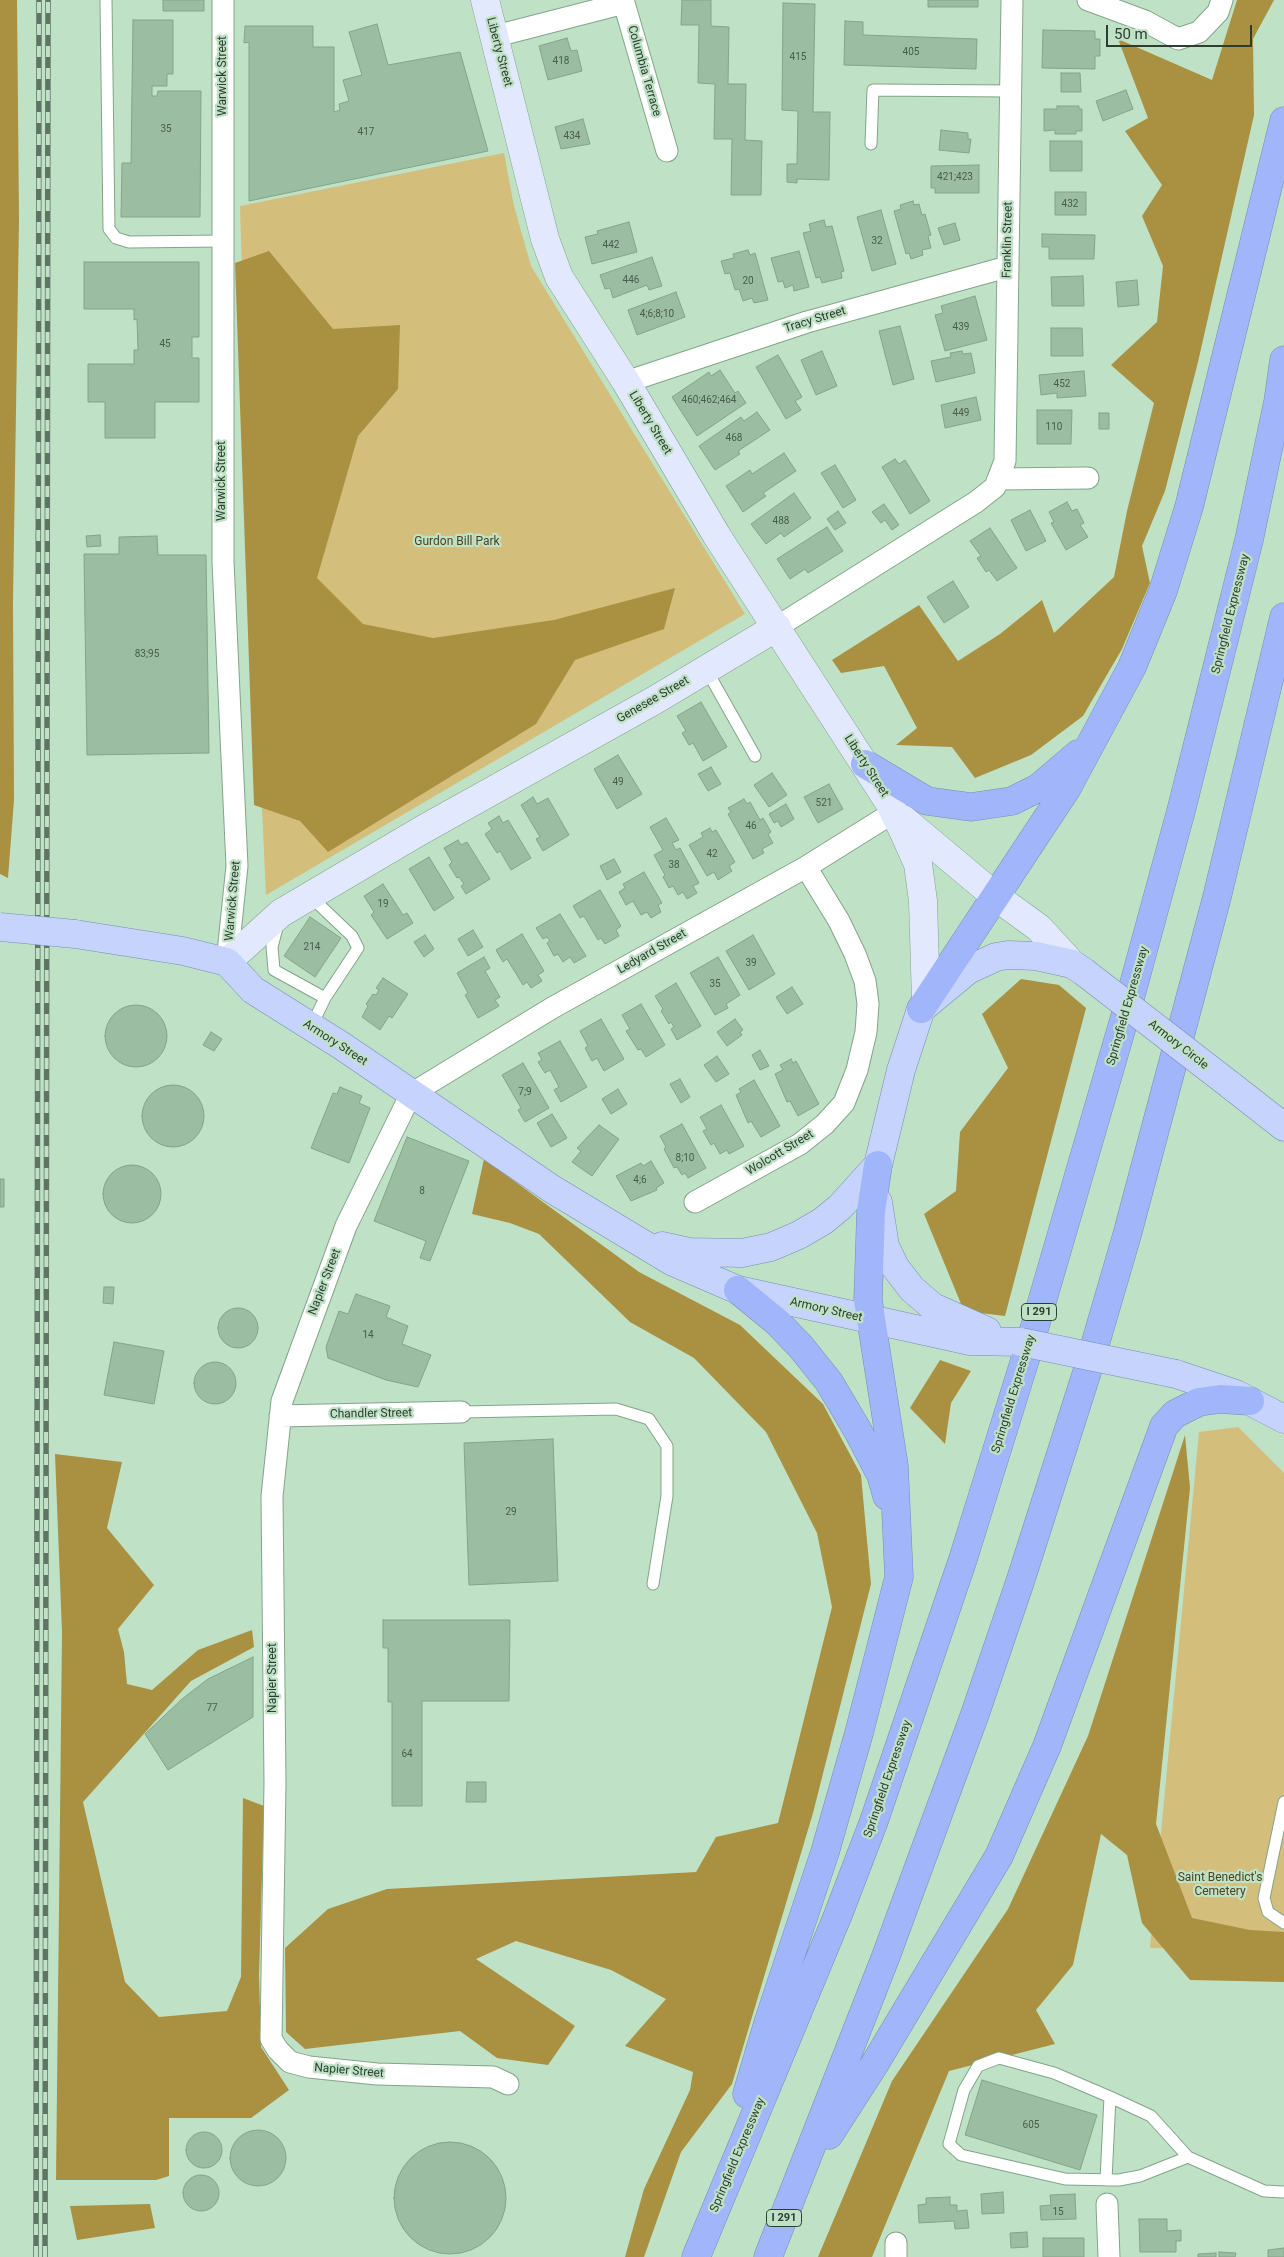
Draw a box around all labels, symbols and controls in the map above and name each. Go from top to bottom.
scale bar [1109,15,1255,47]
street label: Liberty Street [483,16,515,88]
street label: Columbia Terrace [624,24,664,118]
text: 50 m [1114,25,1148,43]
street label: Warwick Street [216,36,230,116]
house number: 405 [903,46,919,58]
house number: 415 [790,51,806,63]
house number: 418 [553,55,569,67]
house number: 35 [160,123,172,135]
house number: 417 [358,126,374,138]
house number: 434 [564,130,580,142]
house number: 421;423 [937,171,973,183]
house number: 432 [1062,198,1078,210]
street label: Franklin Street [1000,202,1016,278]
house number: 32 [871,235,883,247]
house number: 442 [603,239,619,251]
house number: 446 [623,274,639,286]
house number: 20 [742,275,754,287]
street label: Tracy Street [782,304,848,336]
house number: 4;6;8;10 [640,308,674,320]
house number: 439 [953,321,969,333]
house number: 45 [159,338,171,350]
house number: 452 [1054,378,1070,390]
street label: Liberty Street [626,389,674,457]
house number: 460;462;464 [682,394,736,406]
house number: 449 [953,407,969,419]
house number: 110 [1046,421,1062,433]
house number: 468 [726,432,742,444]
street label: Warwick Street [215,441,229,521]
house number: 488 [773,515,789,527]
park label: Gurdon Bill Park [414,535,500,549]
street label: Springfield Expressway [1209,552,1253,676]
house number: 83;95 [135,648,159,660]
street label: Genesee Street [614,673,692,727]
street label: Liberty Street [841,732,891,800]
house number: 49 [612,776,624,788]
house number: 521 [816,797,832,809]
house number: 46 [745,820,757,832]
house number: 42 [706,848,718,860]
house number: 38 [668,859,680,871]
street label: Warwick Street [222,860,244,942]
house number: 19 [377,898,389,910]
street label: Ledyard Street [615,926,689,978]
house number: 214 [304,941,320,953]
street label: Springfield Expressway [1104,945,1152,1067]
house number: 39 [745,957,757,969]
house number: 35 [709,978,721,990]
street label: Armory Street [300,1017,370,1069]
street label: Armory Circle [1145,1017,1211,1073]
house number: 7;9 [518,1086,532,1098]
street label: Wolcott Street [744,1127,816,1179]
house number: 8;10 [676,1152,694,1164]
house number: 4;6 [633,1174,647,1186]
house number: 8 [419,1185,425,1197]
street label: Napier Street [306,1247,344,1317]
street label: Armory Street [788,1295,864,1325]
road number: I 291 [1022,1304,1056,1320]
house number: 14 [362,1329,374,1341]
street label: Springfield Expressway [989,1333,1039,1455]
street label: Chandler Street [330,1406,412,1422]
house number: 29 [505,1506,517,1518]
street label: Napier Street [266,1643,280,1713]
house number: 77 [206,1702,218,1714]
street label: Springfield Expressway [861,1718,915,1840]
house number: 64 [401,1748,413,1760]
park label: Saint Benedict's Cemetery [1178,1871,1262,1899]
street label: Napier Street [314,2061,384,2081]
street label: Springfield Expressway [707,2095,769,2215]
house number: 605 [1023,2119,1039,2131]
house number: 15 [1052,2206,1064,2218]
road number: I 291 [766,2210,802,2226]

